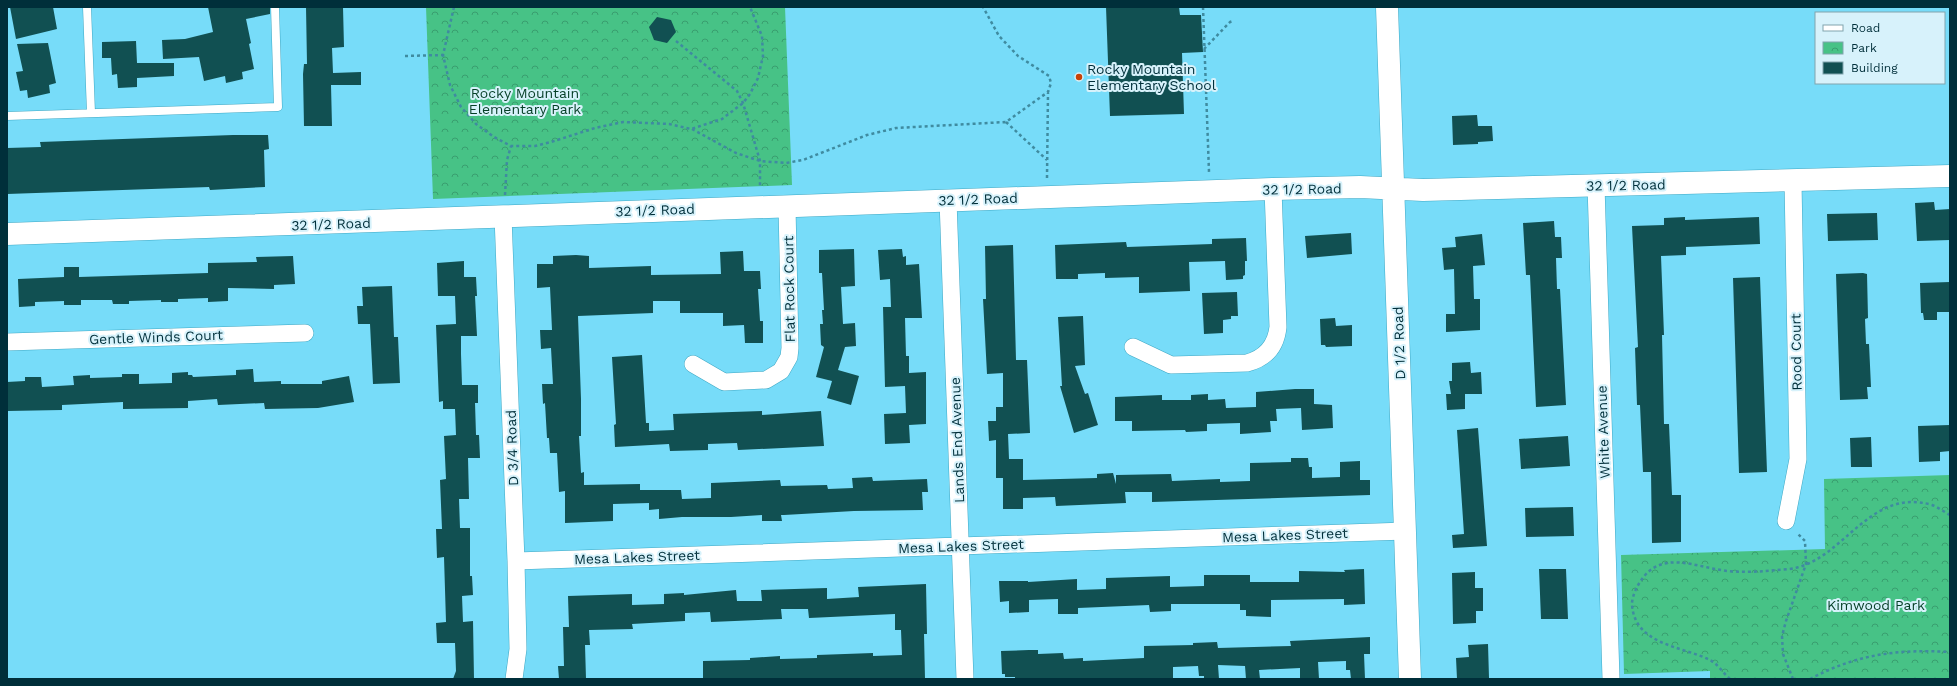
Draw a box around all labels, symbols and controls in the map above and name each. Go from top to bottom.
legend [1815,12,1945,84]
text: Road [1851,21,1880,35]
text: Park [1851,41,1877,55]
place label: Rocky Mountain Elementary School [1087,61,1217,93]
text: Building [1851,61,1898,75]
marker: Rocky Mountain Elementary School [1074,72,1084,82]
park label: Rocky Mountain Elementary Park [469,85,581,117]
street label: 32 1/2 Road [1586,176,1666,194]
street label: 32 1/2 Road [1262,180,1342,198]
street label: 32 1/2 Road [938,190,1018,208]
street label: 32 1/2 Road [615,201,695,219]
street label: 32 1/2 Road [291,215,371,233]
street label: Flat Rock Court [780,235,798,342]
street label: D 1/2 Road [1390,306,1408,380]
street label: Rood Court [1787,313,1805,391]
street label: Gentle Winds Court [89,327,223,347]
street label: Lands End Avenue [947,377,967,503]
street label: White Avenue [1593,385,1613,479]
street label: D 3/4 Road [503,410,521,486]
street label: Mesa Lakes Street [1222,525,1348,545]
street label: Mesa Lakes Street [898,536,1024,556]
street label: Mesa Lakes Street [574,547,700,567]
park label: Kimwood Park [1827,597,1925,613]

